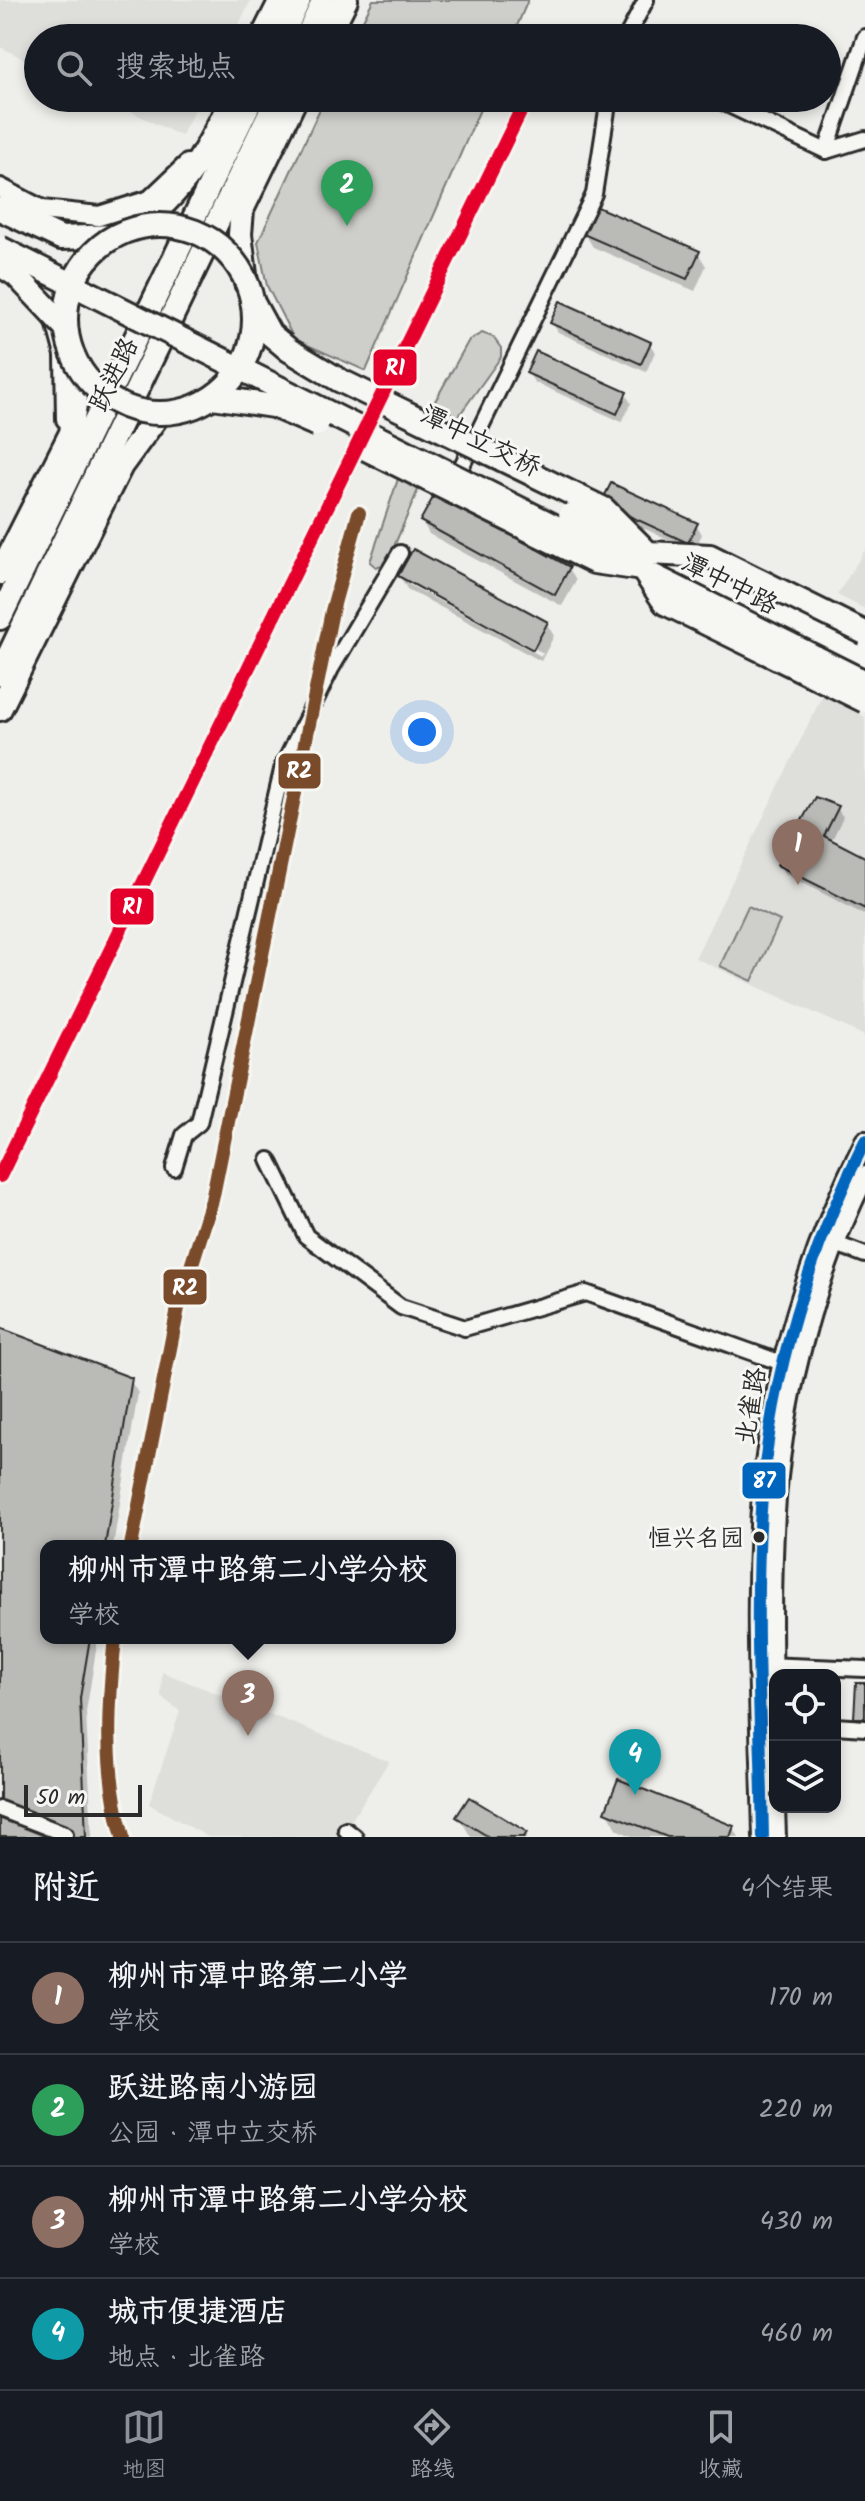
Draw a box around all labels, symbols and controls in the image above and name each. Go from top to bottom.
search box [24,24,841,112]
text: 搜索地点 [116,44,236,92]
icon: search [52,46,96,90]
pin: 2 [321,160,373,226]
street label: 跃进路 [79,331,151,419]
line badge: R1 [372,348,418,387]
text: R1 [385,352,405,387]
street label: 潭中立交桥 [412,394,548,489]
street label: 潭中中路 [673,542,785,627]
your location [402,712,442,752]
line badge: R2 [277,752,322,790]
text: R2 [286,755,312,790]
pin: 1 [772,819,824,885]
line badge: R1 [109,887,155,926]
text: R1 [122,891,142,926]
line badge: R2 [162,1268,208,1306]
text: R2 [172,1272,198,1307]
street label: 北雀路 [725,1365,779,1448]
line badge: 87 [741,1461,787,1500]
text: 87 [752,1465,776,1500]
place label: 恒兴名园 [648,1520,744,1559]
marker: 恒兴名园 [751,1529,767,1545]
popup [40,1540,456,1644]
text: 柳州市潭中路第二小学分校 [68,1547,428,1595]
text: 学校 [68,1595,120,1637]
map controls [769,1669,841,1813]
button: locate [769,1669,841,1741]
pin: 3 [222,1670,274,1736]
pin: 4 [609,1729,661,1795]
button: layers [769,1741,841,1813]
scale bar [24,1781,142,1817]
text: 50 m [36,1781,85,1816]
text: 附近 [32,1862,100,1916]
text: 4个结果 [741,1868,833,1910]
text: 柳州市潭中路第二小学 [108,1953,408,2001]
text: 1 [54,1977,62,2019]
text: 170 m [769,1977,833,2019]
text: 学校 [108,2001,160,2043]
text: 跃进路南小游园 [108,2065,318,2113]
text: 2 [50,2089,66,2131]
text: 220 m [759,2089,833,2131]
text: 公园 · 潭中立交桥 [108,2113,317,2155]
text: 柳州市潭中路第二小学分校 [108,2177,468,2225]
text: 3 [51,2201,65,2243]
text: 430 m [760,2201,833,2243]
text: 学校 [108,2225,160,2267]
text: 城市便捷酒店 [108,2289,288,2337]
text: 4 [51,2313,65,2355]
text: 460 m [760,2313,833,2355]
text: 地点 · 北雀路 [108,2337,265,2379]
tab: 地图 [122,2405,166,2488]
tab: 路线 [410,2405,455,2488]
tab: 收藏 [699,2405,743,2488]

